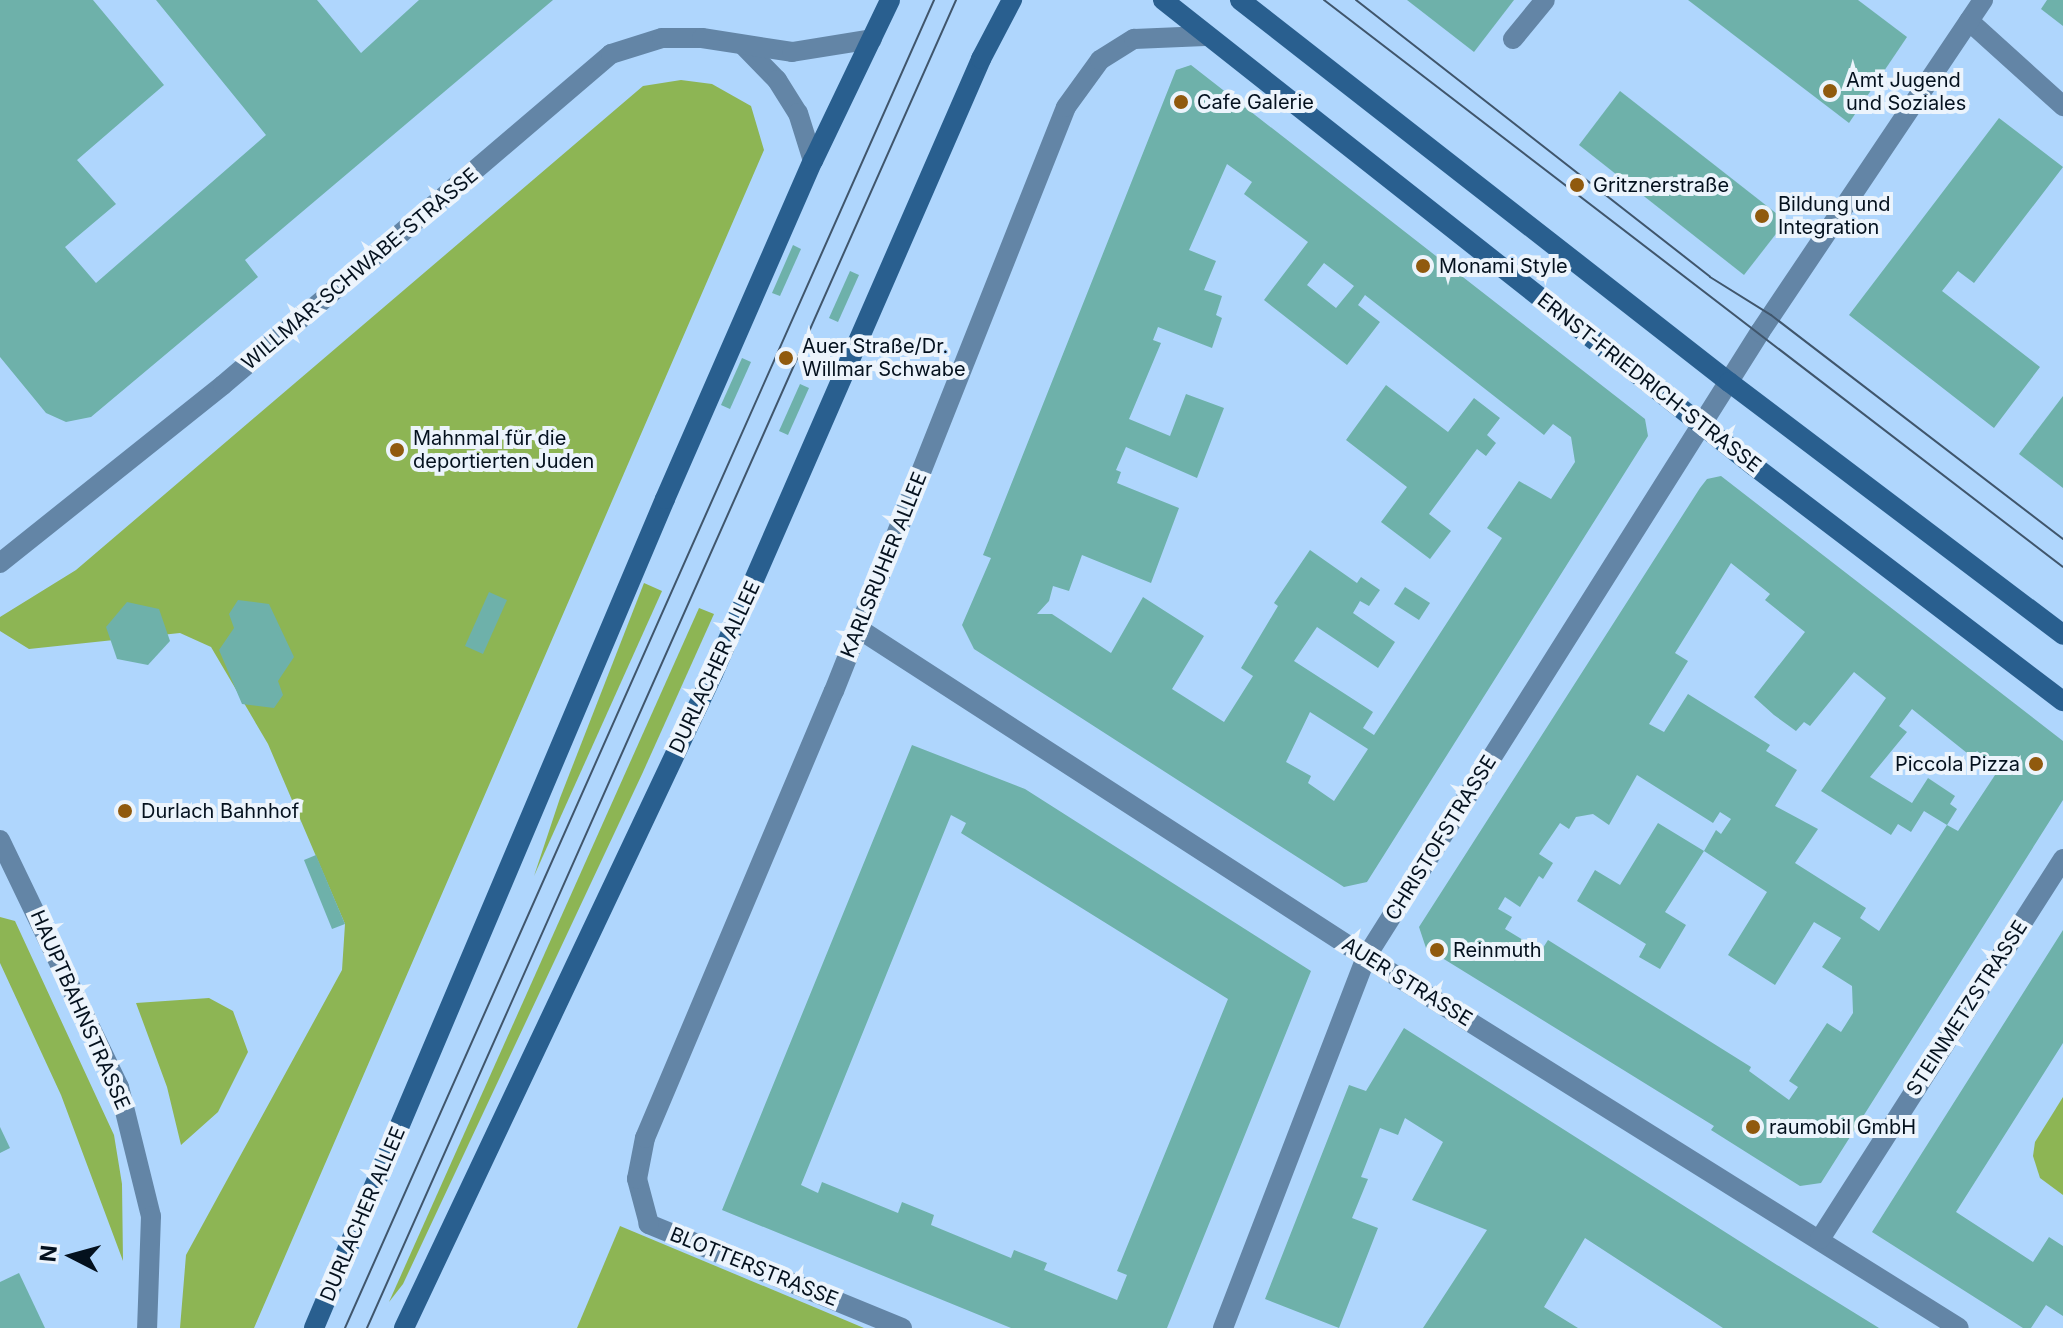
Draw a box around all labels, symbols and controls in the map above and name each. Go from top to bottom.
place label: Amt Jugend und Soziales [1846,68,1966,115]
marker: Amt Jugend und Soziales [1821,82,1839,100]
place label: Cafe Galerie [1197,90,1314,114]
marker: Cafe Galerie [1172,93,1190,111]
street label: WILLMAR-SCHWABE-STRASSE [237,163,483,375]
place label: Gritznerstraße [1593,173,1729,197]
marker: Gritznerstraße [1568,176,1586,194]
place label: Bildung und Integration [1778,192,1890,239]
marker: Bildung und Integration [1753,207,1771,225]
place label: Monami Style [1439,254,1568,278]
marker: Monami Style [1414,257,1432,275]
street label: ERNST-FRIEDRICH-STRASSE [1532,288,1766,478]
place label: Auer Straße/Dr. Willmar Schwabe [802,334,966,381]
marker: Auer Straße/Dr. Willmar Schwabe [777,349,795,367]
place label: Mahnmal für die deportierten Juden [413,426,594,473]
marker: Mahnmal für die deportierten Juden [388,441,406,459]
street label: KARLSRUHER ALLEE [836,469,932,661]
street label: DURLACHER ALLEE [665,577,765,757]
street label: CHRISTOFSTRASSE [1380,751,1502,925]
place label: Piccola Pizza [1895,752,2020,776]
marker: Piccola Pizza [2027,755,2045,773]
place label: Durlach Bahnhof [141,799,299,823]
marker: Durlach Bahnhof [116,802,134,820]
street label: HAUPTBAHNSTRASSE [25,907,135,1113]
street label: STEINMETZSTRASSE [1901,916,2033,1100]
street label: AUER STRASSE [1338,932,1476,1032]
place label: Reinmuth [1453,938,1542,962]
marker: Reinmuth [1428,941,1446,959]
place label: raumobil GmbH [1769,1115,1916,1139]
marker: raumobil GmbH [1744,1118,1762,1136]
street label: DURLACHER ALLEE [315,1123,411,1305]
north arrow [32,1216,112,1296]
street label: BLOTTERSTRASSE [666,1222,842,1312]
text: N [34,1244,62,1263]

